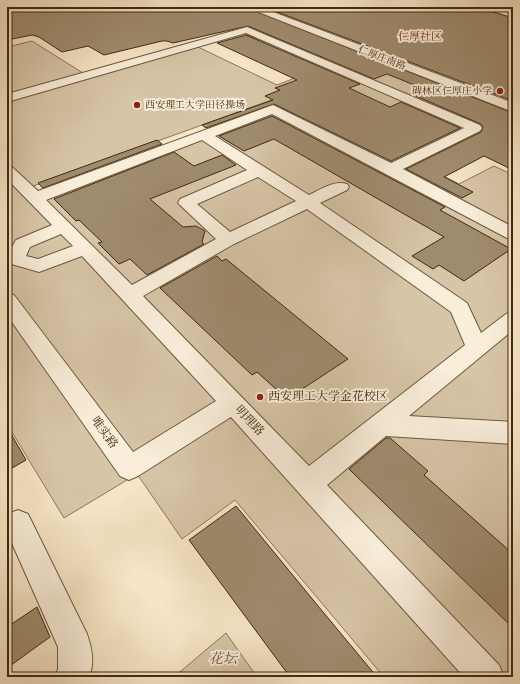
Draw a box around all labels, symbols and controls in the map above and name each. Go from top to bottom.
district label: 仁厚社区 [398,30,442,43]
street label: 仁厚庄南路 [357,43,407,72]
place label: 碑林区仁厚庄小学 [412,85,492,96]
marker: 碑林区仁厚庄小学 [495,86,505,96]
place label: 西安理工大学田径操场 [145,99,245,110]
marker: 西安理工大学田径操场 [132,100,142,110]
place label: 西安理工大学金花校区 [268,389,388,403]
marker: 西安理工大学金花校区 [255,392,265,402]
street label: 明理路 [232,402,267,438]
street label: 唯实路 [89,414,121,451]
park label: 花坛 [209,651,239,666]

